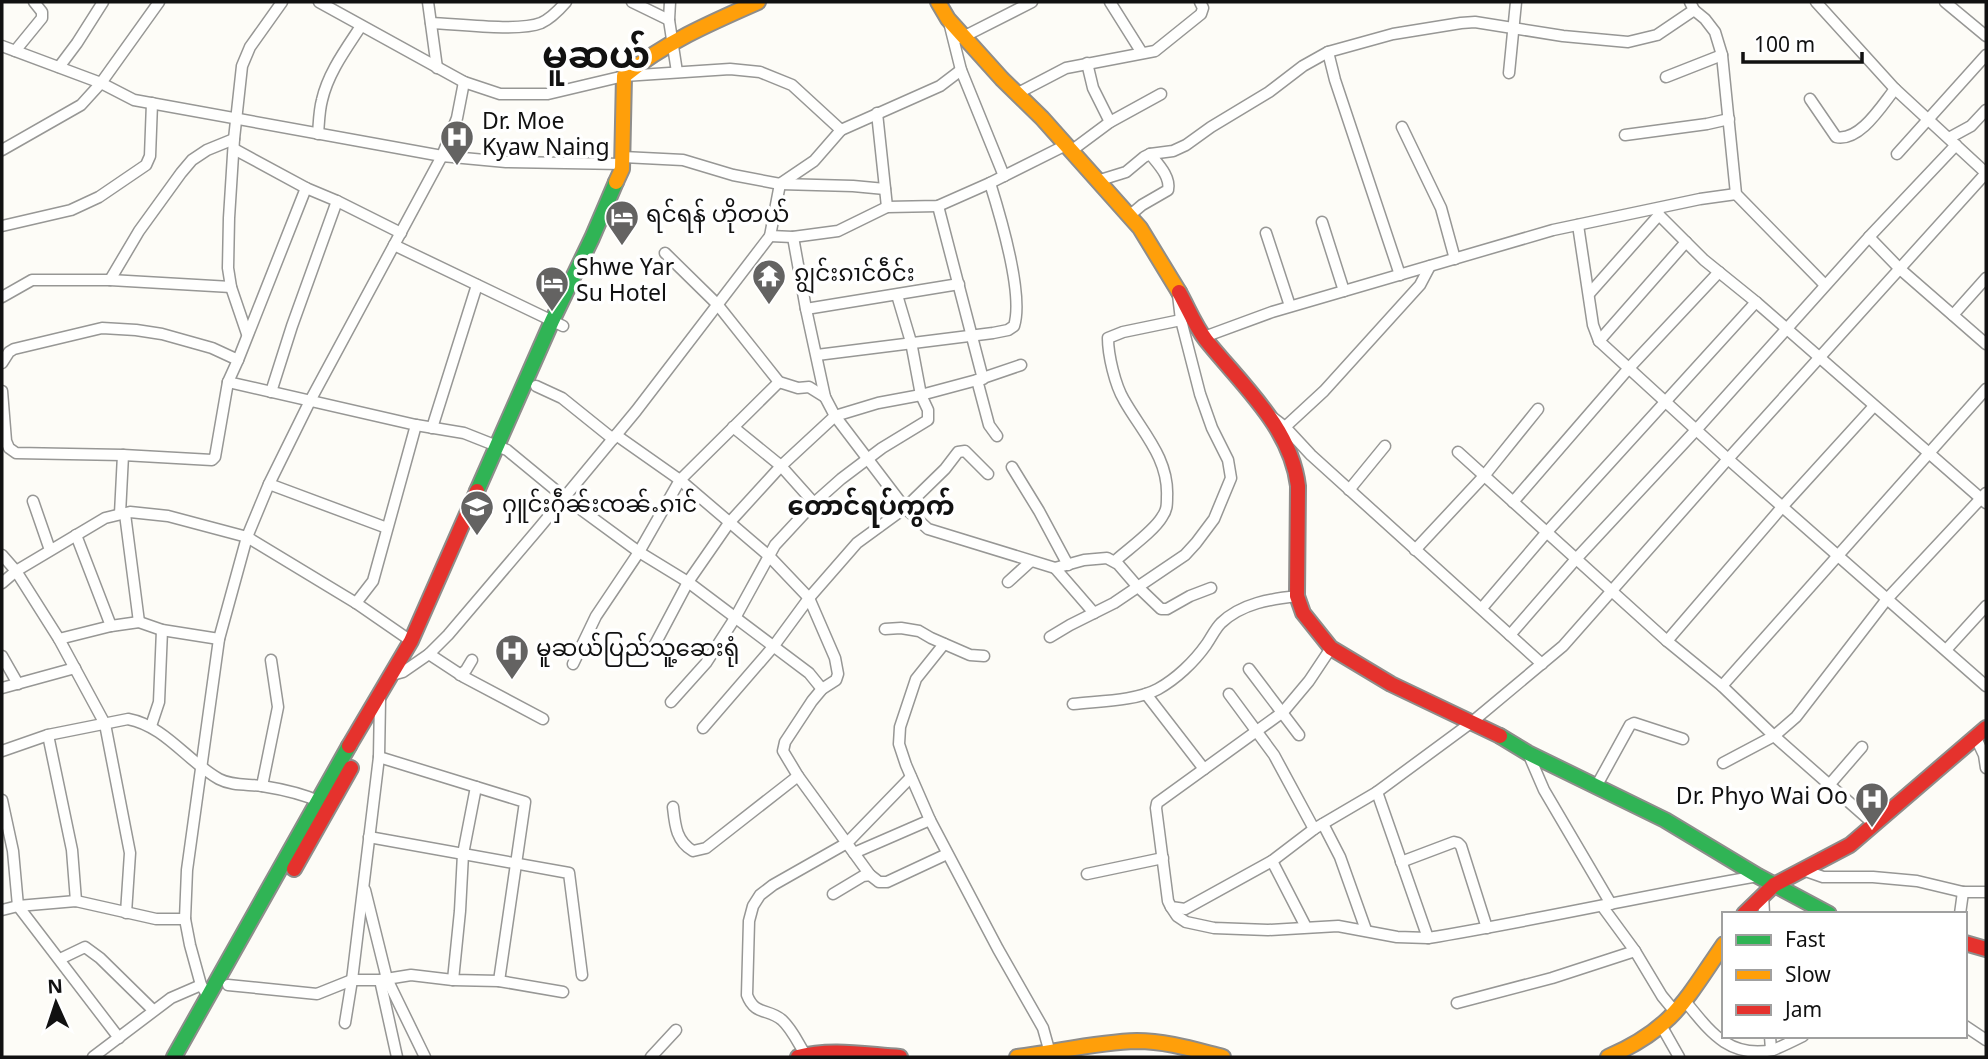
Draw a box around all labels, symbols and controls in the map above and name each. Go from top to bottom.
district label: မူဆယ် [542,19,650,100]
scale bar [1743,21,1862,65]
text: 100 m [1754,24,1815,70]
place label: Dr. Moe Kyaw Naing [482,99,610,175]
hospital icon: Dr. Moe Kyaw Naing [438,118,476,167]
place label: ရင်ရန် ဟိုတယ် [646,192,789,242]
hotel icon: ရင်ရန် ဟိုတယ် [603,198,641,247]
place label: Shwe Yar Su Hotel [576,245,675,321]
place label: ၵျွင်းၵၢင်ဝဵင်း [794,251,915,301]
temple icon: ၵျွင်းၵၢင်ဝဵင်း [750,257,788,306]
hotel icon: Shwe Yar Su Hotel [533,264,571,313]
district label: တောင်ရပ်ကွက် [787,481,955,537]
place label: ႁူင်းႁဵၼ်းၸၼ်ႉၵၢင် [502,482,697,532]
school or university icon: ႁူင်းႁဵၼ်းၸၼ်ႉၵၢင် [458,488,496,537]
place label: မူဆယ်ပြည်သူ့ဆေးရုံ [536,626,739,676]
hospital icon: မူဆယ်ပြည်သူ့ဆေးရုံ [493,632,531,681]
place label: Dr. Phyo Wai Oo [1676,774,1848,824]
hospital icon: Dr. Phyo Wai Oo [1853,780,1891,829]
legend [1722,912,1967,1038]
text: Fast [1785,919,1826,965]
text: Slow [1785,954,1831,1000]
north arrow [21,968,91,1038]
text: N [46,968,64,1009]
text: Jam [1783,989,1822,1035]

